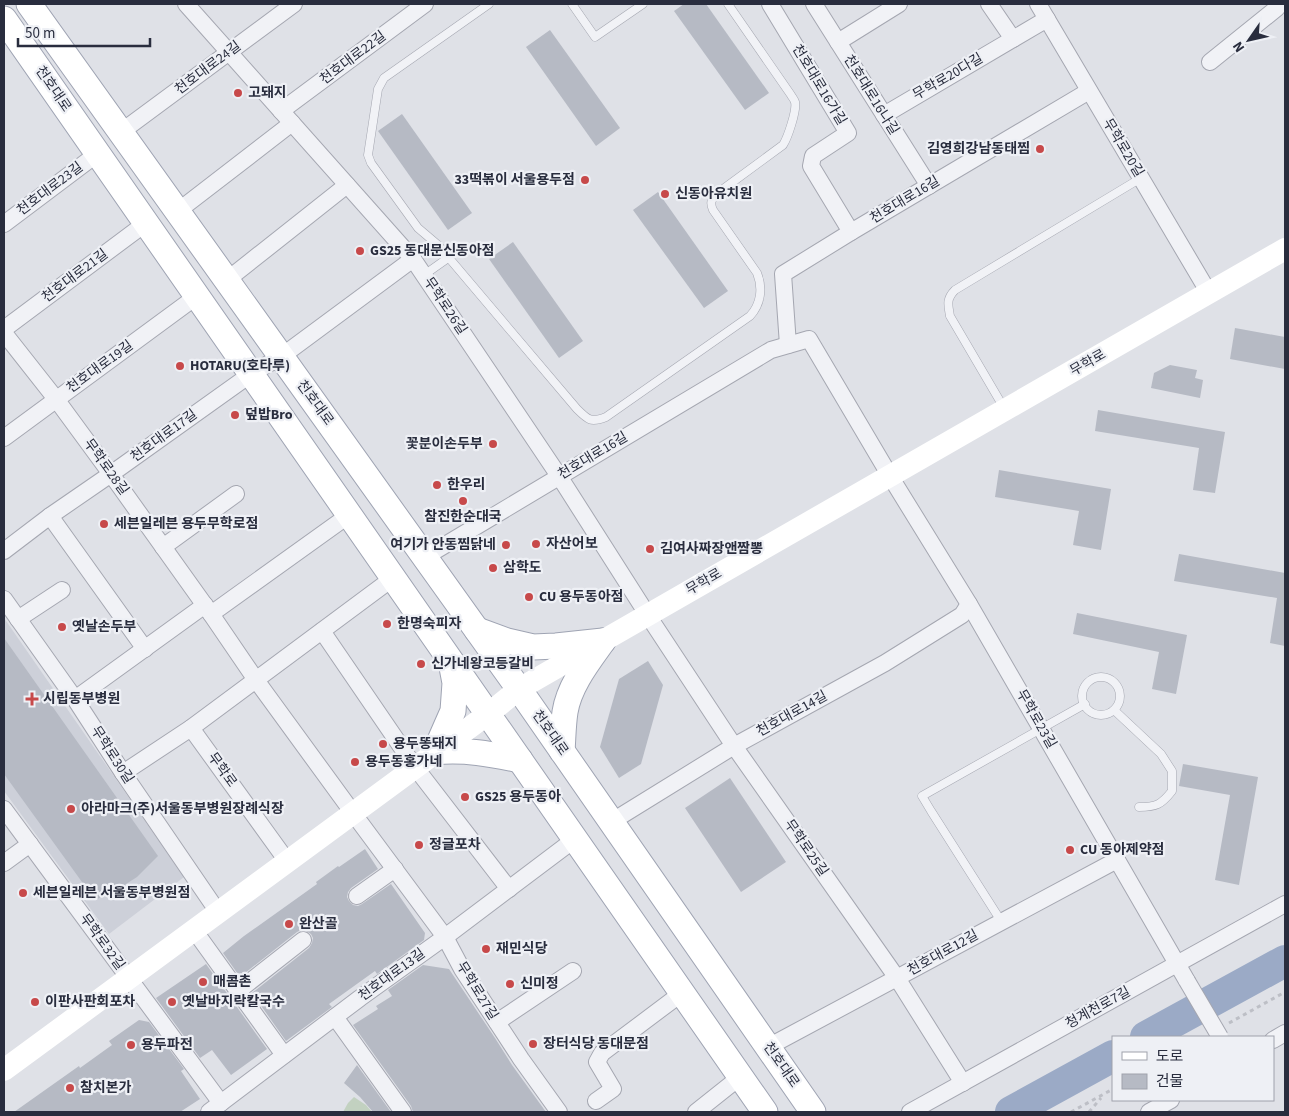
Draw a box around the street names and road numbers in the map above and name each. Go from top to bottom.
street label: 천호대로22길 [316,26,390,90]
street label: 천호대로24길 [171,36,245,100]
street label: 천호대로16가길 [787,41,851,129]
street label: 무학로20다길 [909,49,987,105]
street label: 천호대로16나길 [838,51,904,139]
street label: 천호대로 [30,62,76,116]
street label: 무학로20길 [1098,115,1148,181]
street label: 천호대로23길 [13,157,87,221]
street label: 천호대로16길 [866,171,944,229]
street label: 천호대로21길 [38,244,112,308]
street label: 무학로26길 [418,273,472,339]
street label: 천호대로19길 [62,336,138,398]
street label: 무학로 [1066,345,1110,381]
street label: 천호대로 [292,376,338,430]
street label: 천호대로17길 [126,405,202,467]
street label: 천호대로16길 [554,427,632,485]
street label: 무학로28길 [79,435,133,499]
street label: 무학로 [682,564,726,600]
street label: 천호대로14길 [753,686,831,742]
street label: 무학로23길 [1011,686,1061,752]
street label: 천호대로 [527,706,573,760]
street label: 무학로30길 [86,722,138,788]
street label: 무학로 [203,748,242,792]
street label: 무학로25길 [779,815,833,881]
street label: 무학로32길 [75,910,129,974]
street label: 천호대로12길 [904,925,982,981]
street label: 천호대로13길 [354,944,430,1006]
street label: 무학로27길 [451,958,503,1024]
street label: 청계천로7길 [1062,982,1134,1034]
street label: 천호대로 [758,1038,804,1092]

